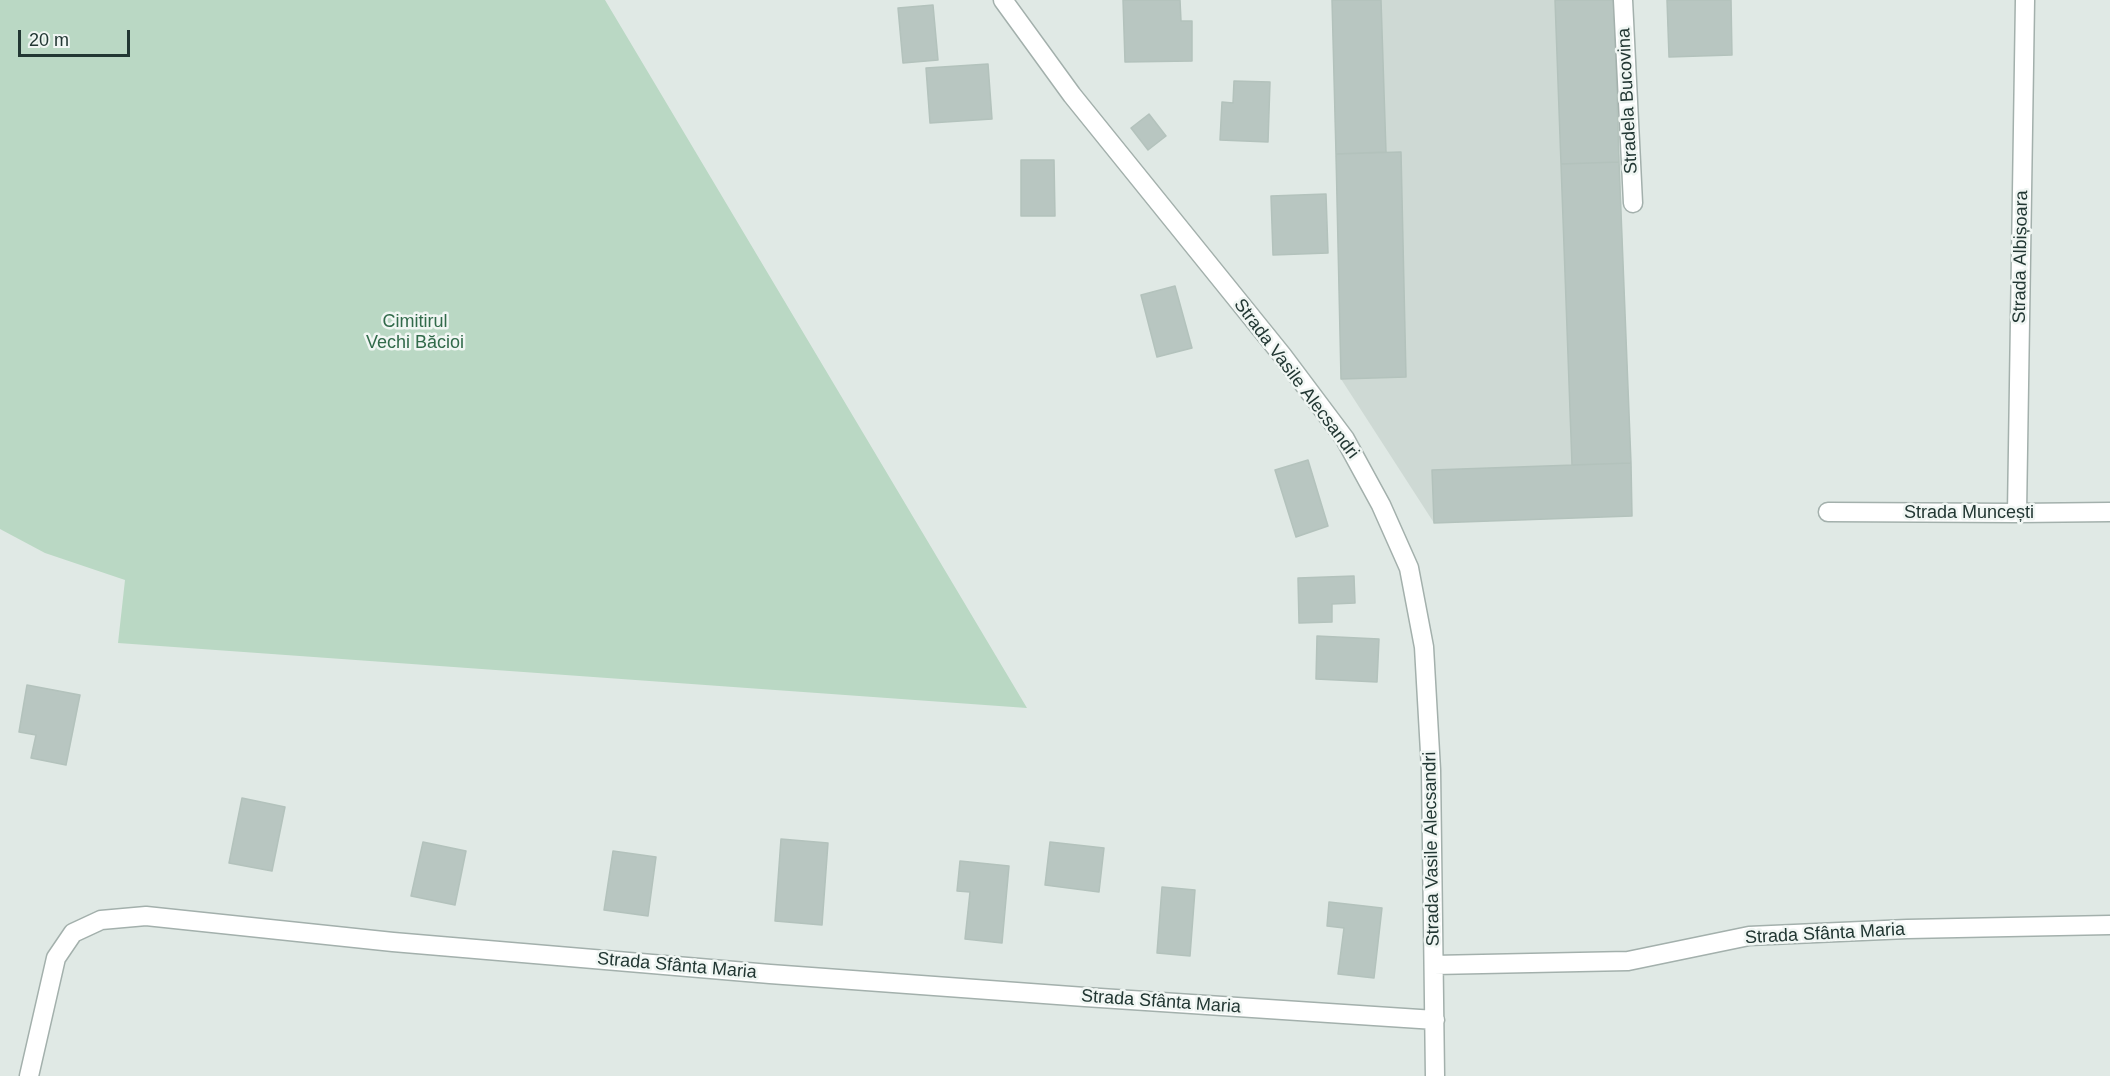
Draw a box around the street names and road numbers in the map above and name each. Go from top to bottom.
street label: Stradela Bucovina [1613,27,1643,175]
street label: Strada Albișoara [2009,190,2033,324]
street label: Strada Vasile Alecsandri [1229,295,1363,463]
street label: Strada Muncești [1904,502,2034,524]
street label: Strada Vasile Alecsandri [1420,751,1444,947]
street label: Strada Sfânta Maria [1745,919,1905,949]
street label: Strada Sfânta Maria [596,948,758,984]
street label: Strada Sfânta Maria [1080,986,1242,1018]

